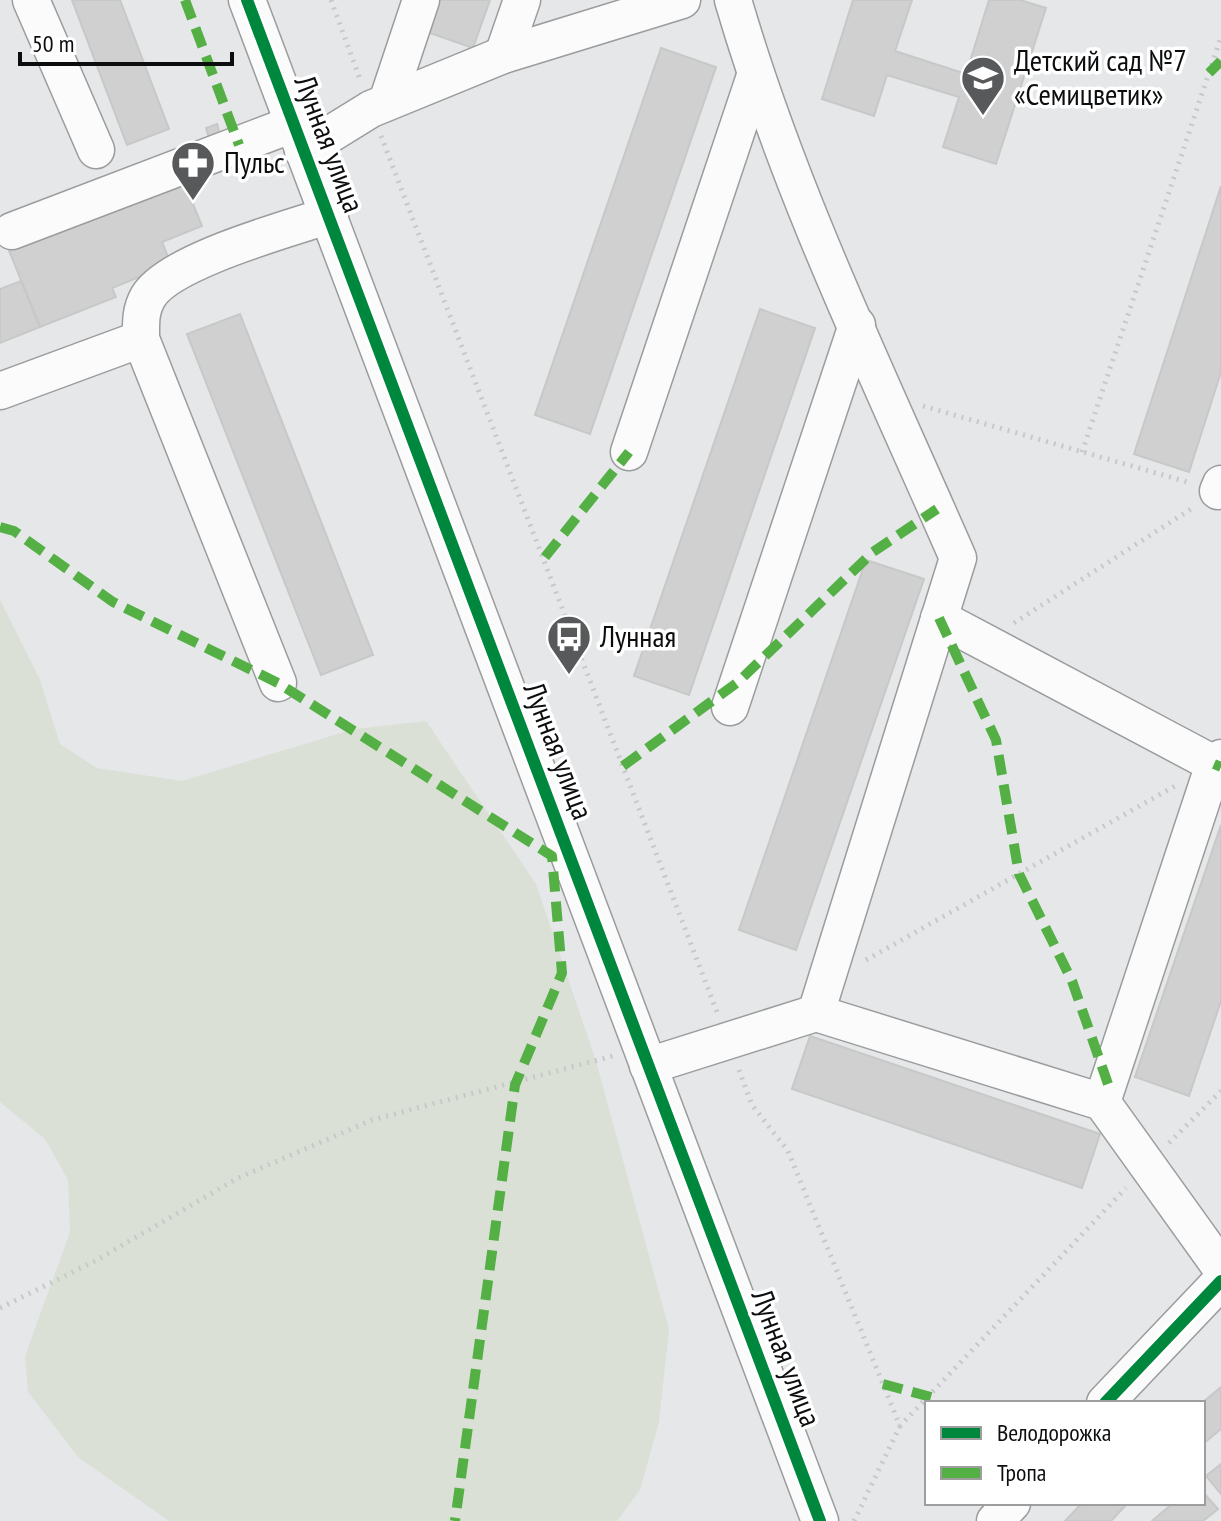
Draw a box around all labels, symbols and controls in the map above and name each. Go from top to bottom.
scale bar [20,16,232,66]
text: 50 m [32,28,74,59]
place label: Детский сад №7 «Семицветик» [1014,40,1187,113]
school or university icon: Детский сад №7 «Семицветик» [959,54,1007,117]
street label: Лунная улица [286,68,374,218]
pharmacy icon: Пульс [169,139,217,202]
place label: Пульс [224,142,285,181]
bus stop icon: Лунная [545,613,593,676]
place label: Лунная [599,616,676,655]
street label: Лунная улица [515,675,603,825]
street label: Лунная улица [743,1282,831,1432]
legend [925,1401,1205,1505]
text: Велодорожка [997,1417,1111,1448]
text: Тропа [997,1457,1046,1488]

